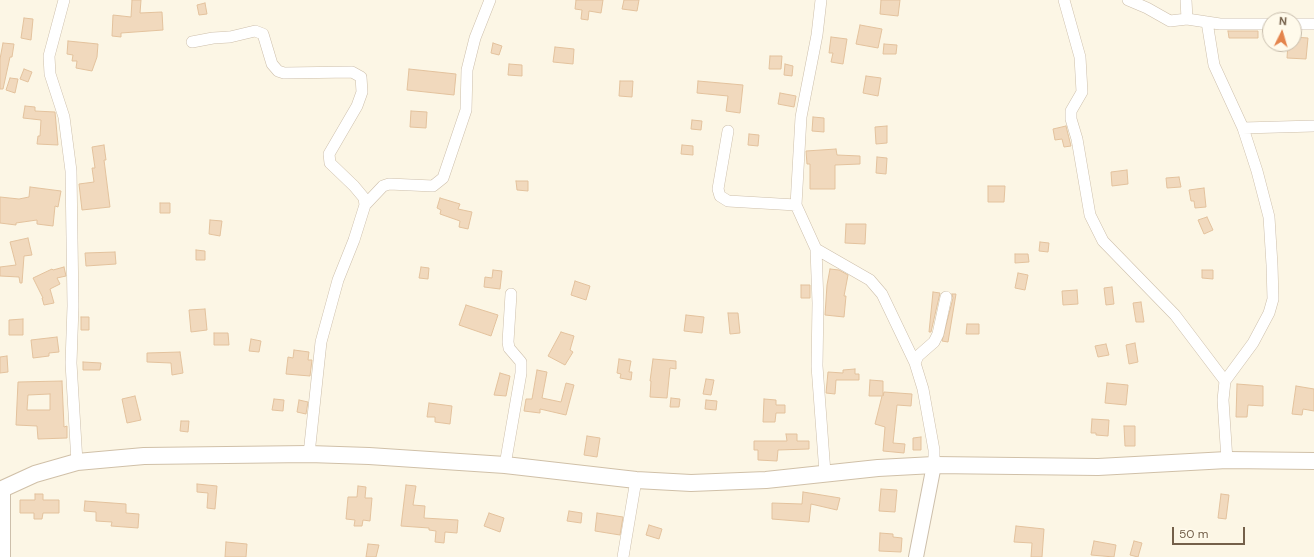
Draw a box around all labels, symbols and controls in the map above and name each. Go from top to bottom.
north arrow [1262,12,1302,52]
text: N [1278,14,1288,28]
scale bar [1174,519,1247,545]
text: 50 m [1179,526,1208,542]

